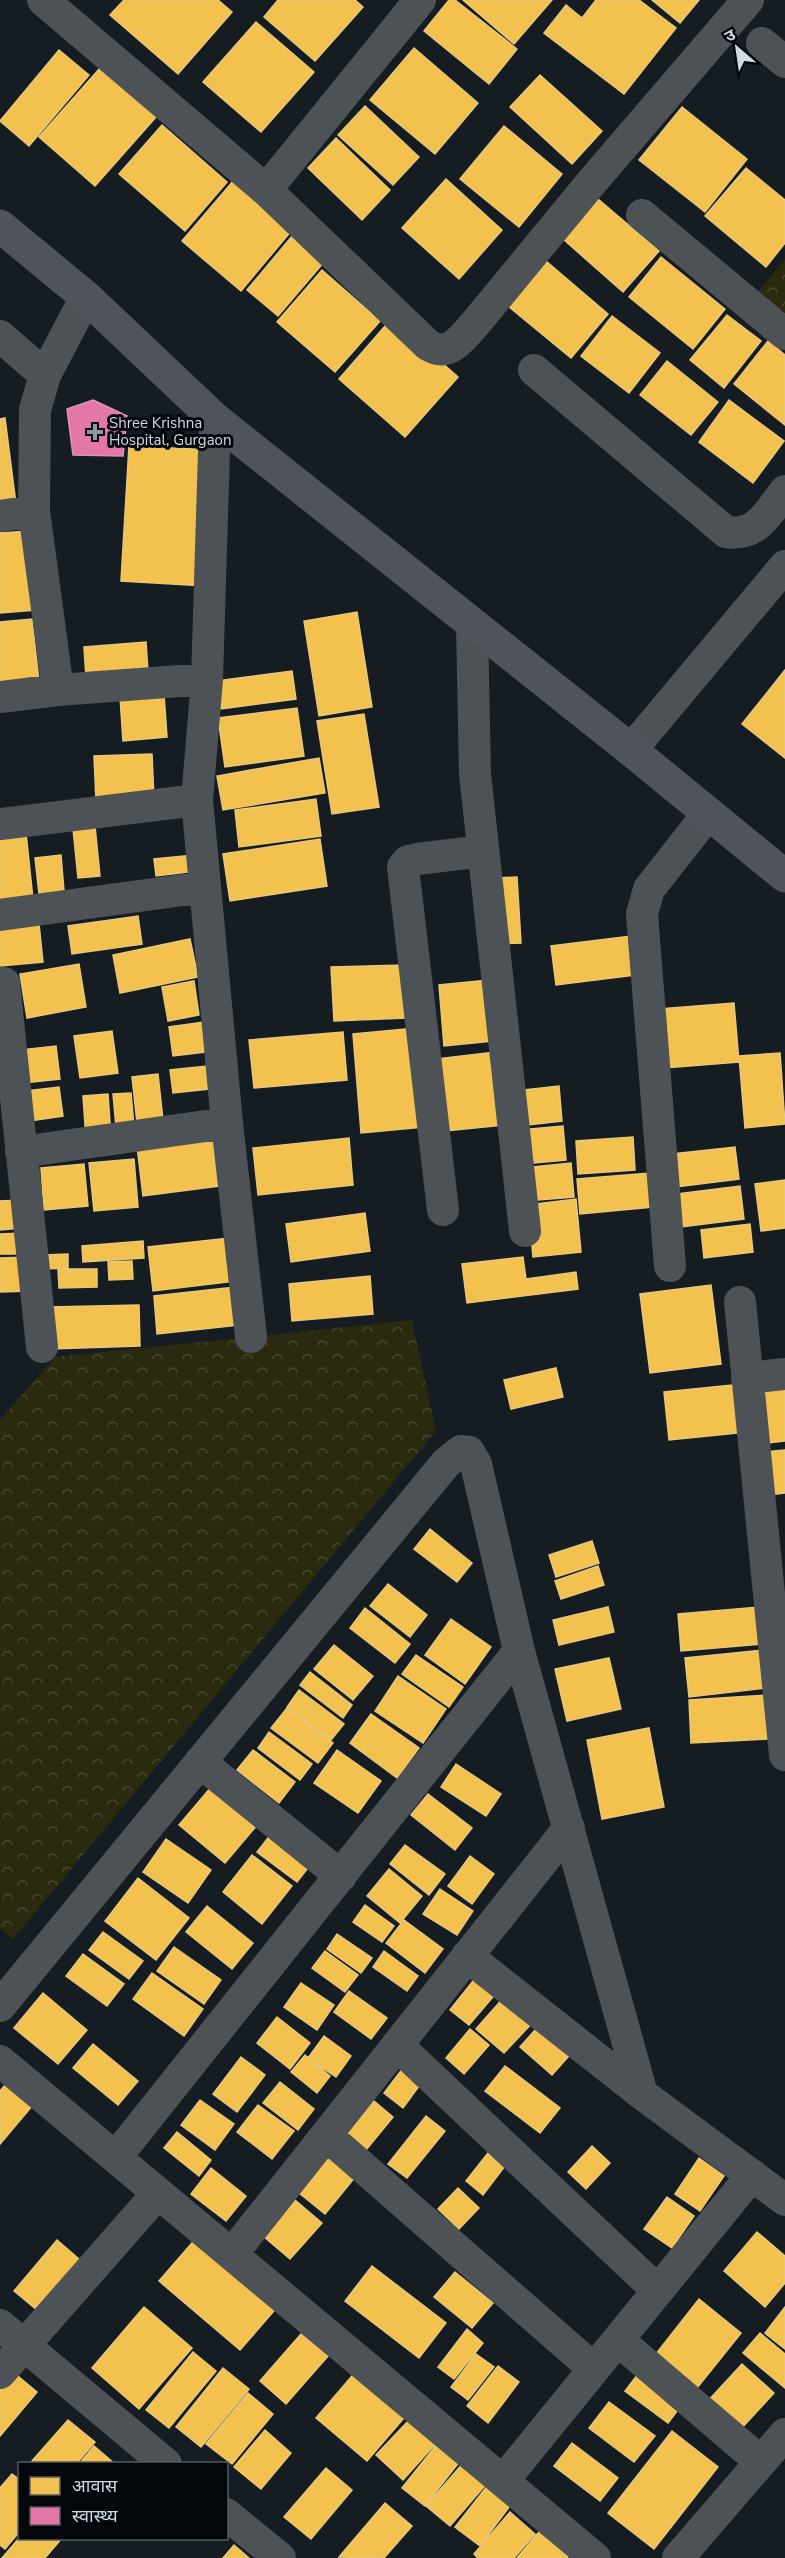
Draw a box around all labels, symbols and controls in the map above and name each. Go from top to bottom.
north arrow [707,18,767,78]
text: उ [721,24,740,48]
place label: Shree Krishna Hospital, Gurgaon [109,413,231,450]
marker: Shree Krishna Hospital, Gurgaon [86,423,104,441]
legend [18,2462,228,2540]
text: आवास [72,2474,118,2498]
text: स्वास्थ्य [72,2504,118,2528]

